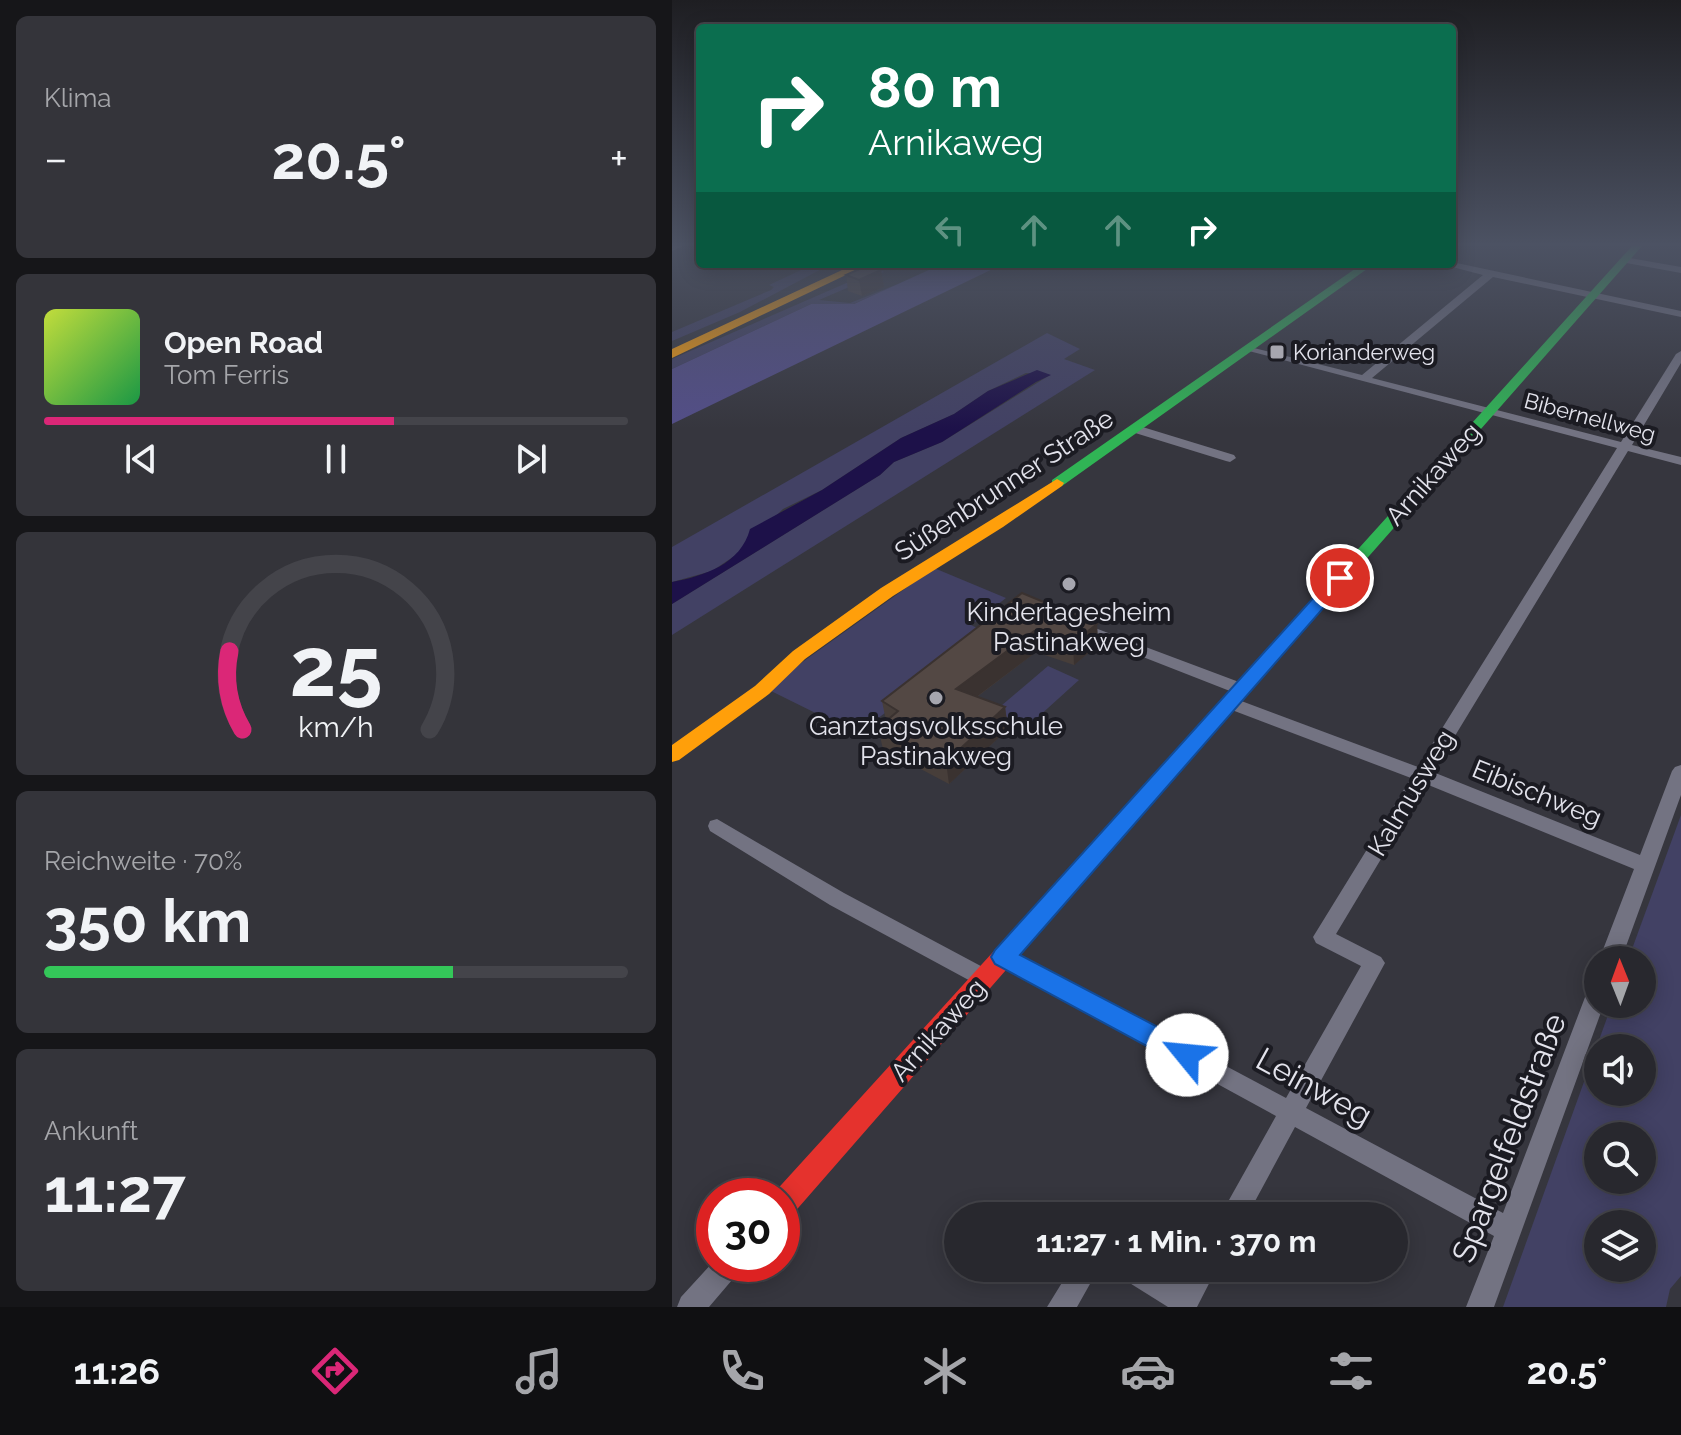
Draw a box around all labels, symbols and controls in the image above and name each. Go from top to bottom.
text: 80 m [868,54,1002,120]
icon: right [736,56,840,160]
text: Klima [44,83,112,113]
text: Arnikaweg [868,121,1044,163]
text: 20.5° [271,123,406,193]
text: − [44,133,68,184]
text: + [610,133,628,184]
icon: left [928,208,972,252]
icon: ahead [1012,208,1056,252]
icon: ahead [1096,208,1140,252]
icon: right [1180,208,1224,252]
text: Open Road [164,325,323,360]
place label: Korianderweg [1293,339,1435,365]
marker: Korianderweg [1268,343,1286,361]
text: Tom Ferris [164,360,289,390]
street label: Bibernellweg [1521,387,1659,447]
street label: Süßenbrunner Straße [889,403,1119,567]
street label: Arnikaweg [1379,417,1487,531]
icon: previous [119,437,163,481]
icon: pause [314,437,358,481]
icon: next [509,437,553,481]
pin [1306,544,1374,612]
icon: arrive [1318,556,1362,600]
marker: Kindertagesheim Pastinakweg [1060,575,1078,593]
place label: Kindertagesheim Pastinakweg [967,597,1171,657]
text: 25 [289,617,383,714]
marker: Ganztagsvolksschule Pastinakweg [927,689,945,707]
text: km/h [298,710,374,744]
place label: Ganztagsvolksschule Pastinakweg [809,711,1063,771]
street label: Kalmusweg [1362,725,1460,861]
street label: Eibischweg [1468,753,1606,833]
text: Reichweite · 70% [44,846,242,876]
text: 350 km [44,886,251,956]
north arrow [1584,946,1656,1018]
map controls [1584,946,1656,1282]
street label: Arnikaweg [884,973,992,1087]
street label: Spargelfeldstraße [1444,1008,1573,1267]
position arrow [1145,1013,1229,1097]
button: sound [1584,1034,1656,1106]
street label: Leinweg [1250,1040,1378,1133]
text: Ankunft [44,1116,138,1146]
button: search [1584,1122,1656,1194]
text: 11:27 [44,1156,186,1226]
speed limit sign: 30 [696,1178,800,1282]
button: layers [1584,1210,1656,1282]
text: 11:27 · 1 Min. · 370 m [1036,1224,1316,1259]
icon: directions [307,1343,363,1399]
icon: music [511,1343,567,1399]
icon: phone [714,1343,770,1399]
icon: climate [917,1343,973,1399]
icon: car [1120,1343,1176,1399]
icon: filters [1323,1343,1379,1399]
text: 11:26 [74,1350,160,1392]
text: 20.5° [1527,1350,1607,1392]

